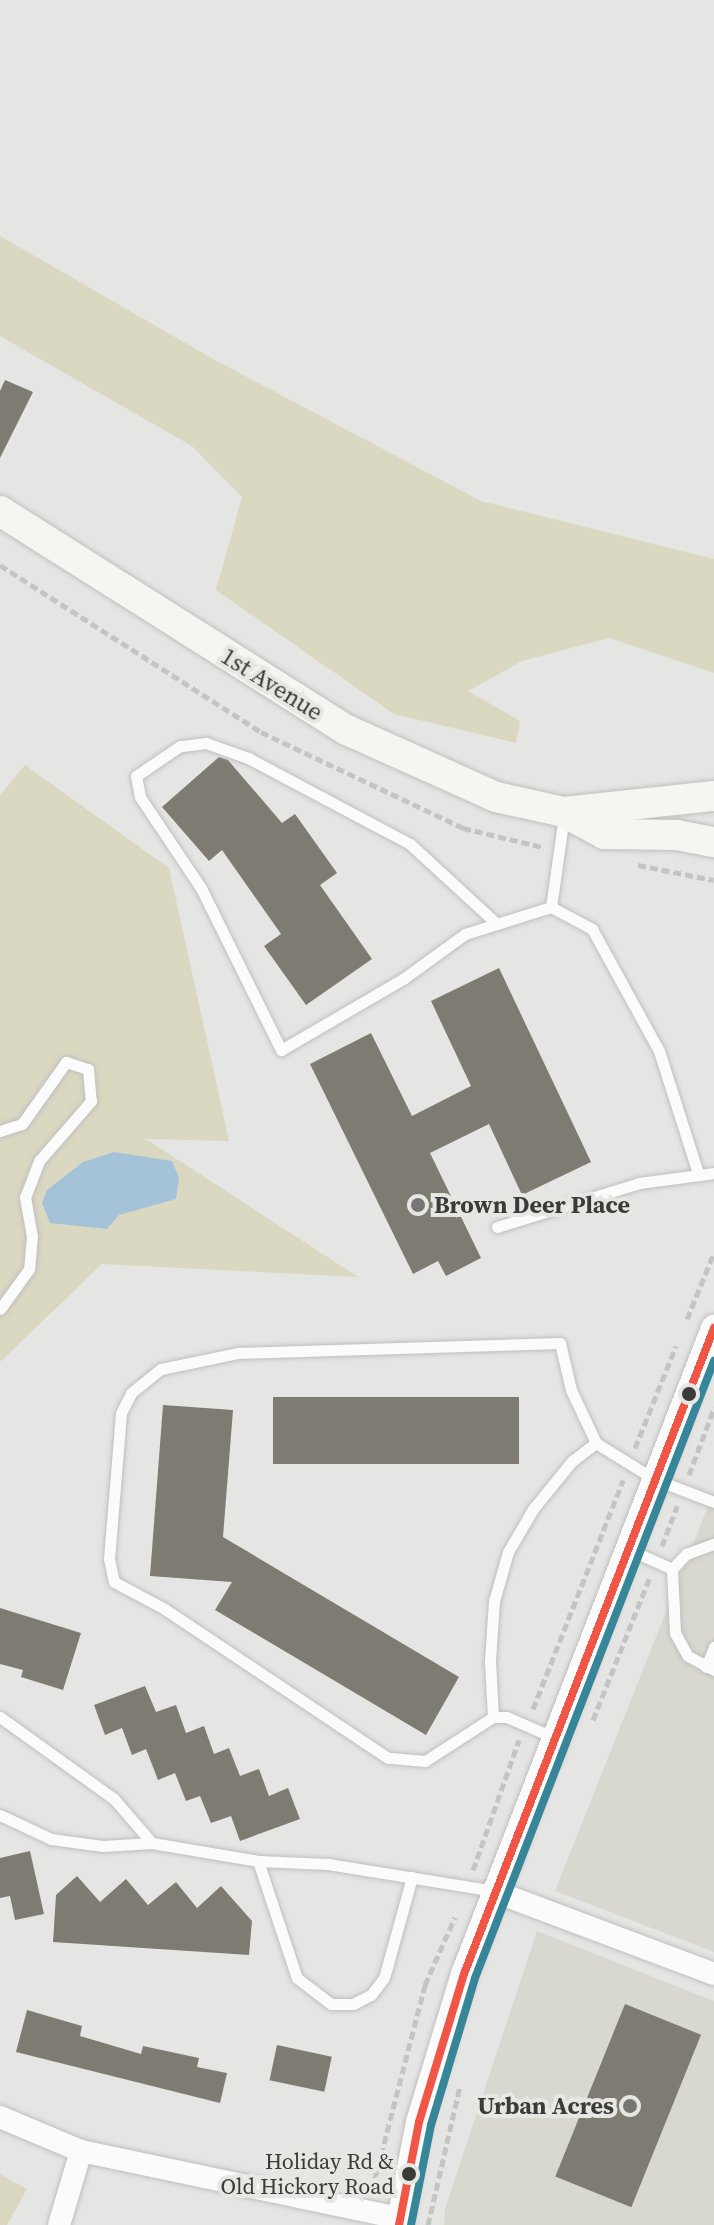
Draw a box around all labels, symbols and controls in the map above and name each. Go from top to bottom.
street label: 1st Avenue [216,641,328,727]
place label: Brown Deer Place [434,1191,630,1219]
marker: Brown Deer Place [409,1196,427,1214]
unlabelled marker [681,1386,697,1402]
place label: Urban Acres [477,2092,614,2120]
marker: Urban Acres [621,2097,639,2115]
place label: Holiday Rd & Old Hickory Road [220,2148,394,2200]
marker: Holiday Rd & Old Hickory Road [401,2166,417,2182]

